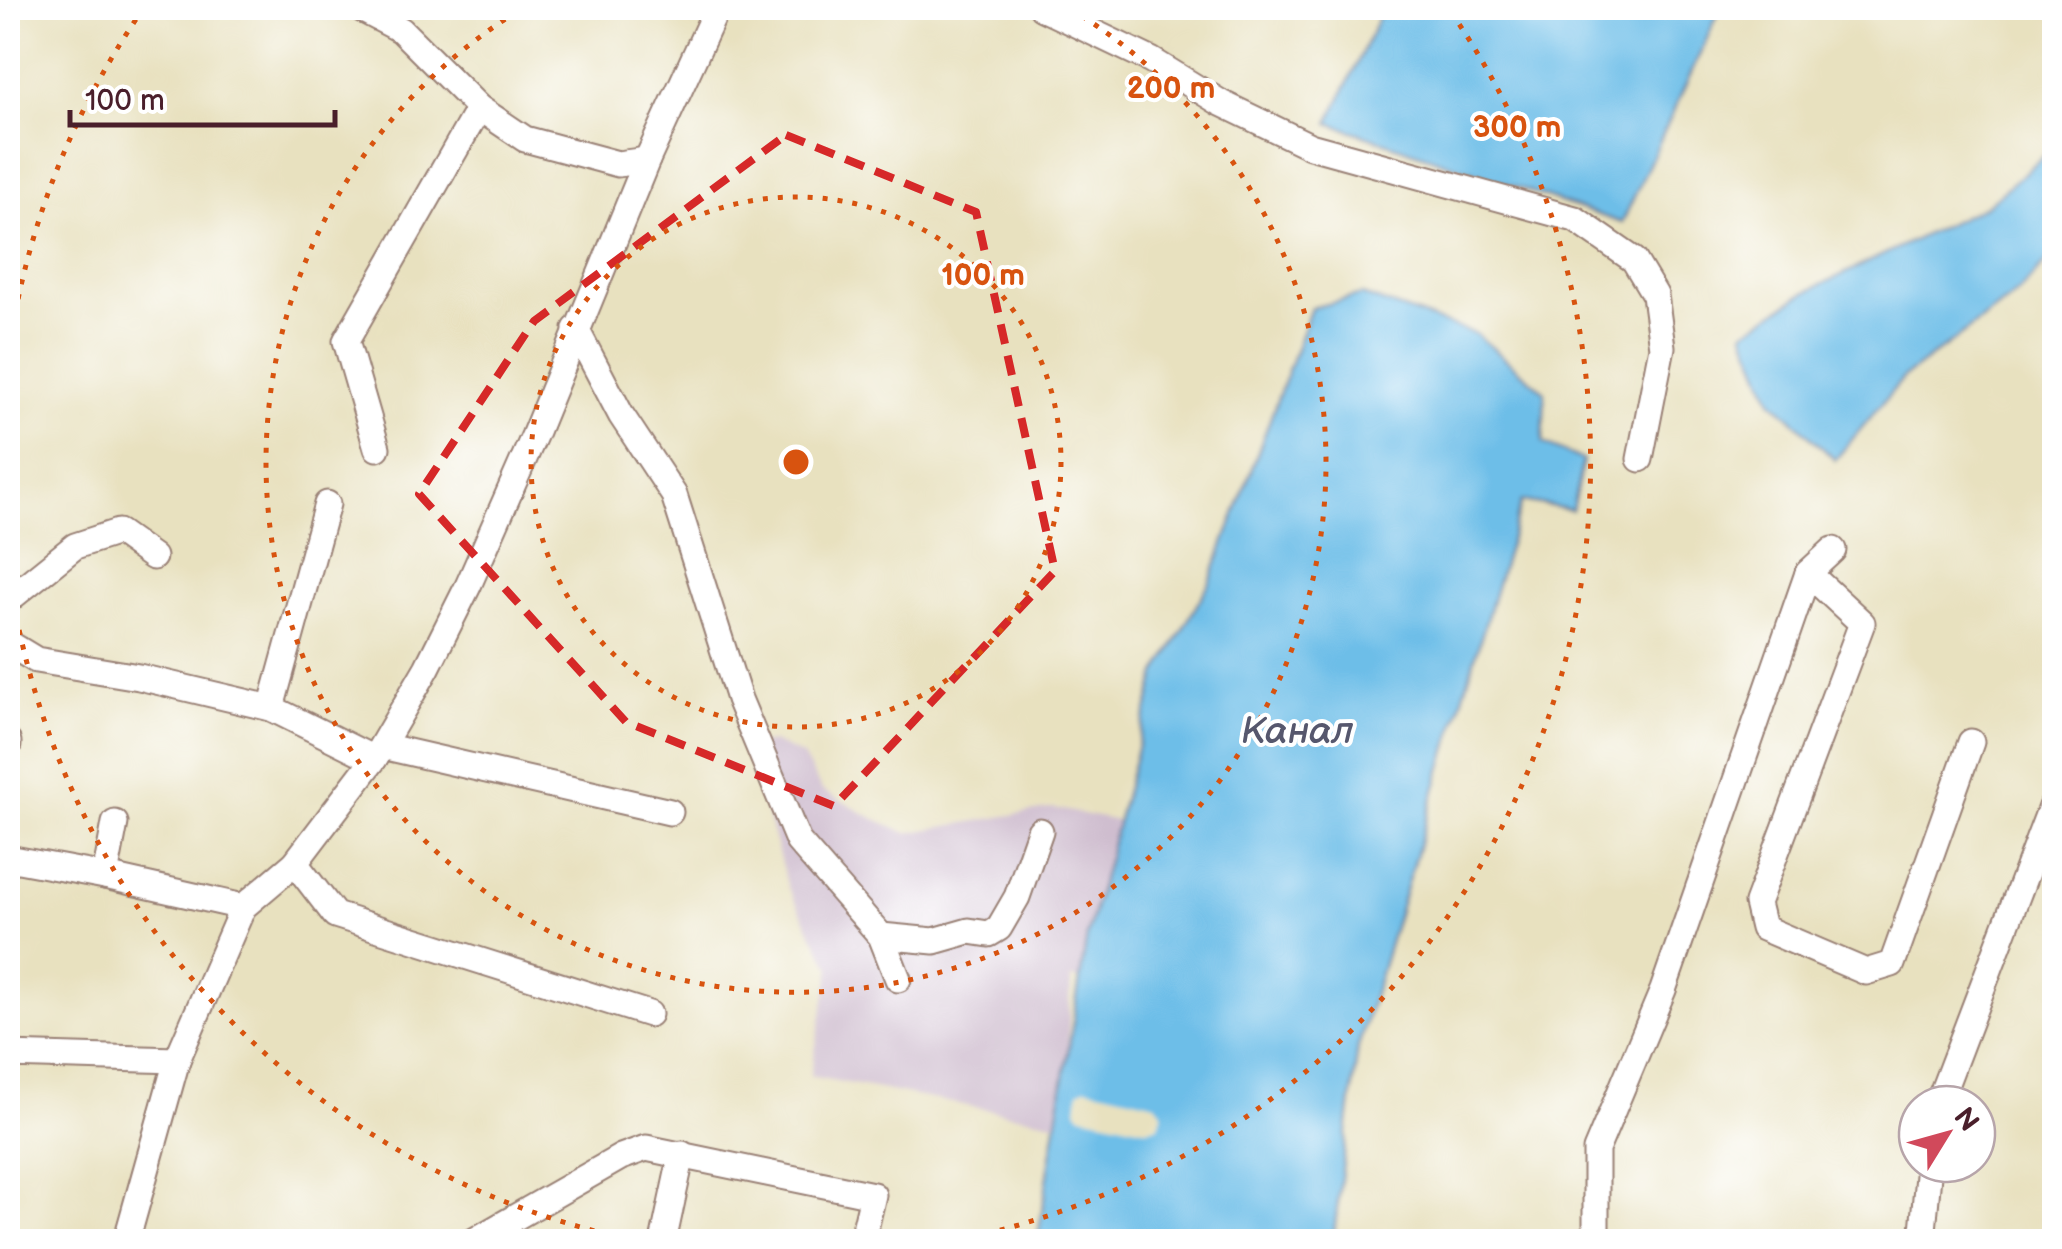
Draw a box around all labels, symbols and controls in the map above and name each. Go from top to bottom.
scale bar [70,65,335,127]
text: 200 m [1127,71,1215,107]
text: 100 m [85,83,165,119]
text: 300 m [1473,110,1561,146]
text: 100 m [941,258,1025,294]
centre of rings [778,444,814,480]
water label: Канал [1241,709,1354,754]
north arrow [1897,1084,1997,1184]
text: N [1946,1102,1985,1138]

